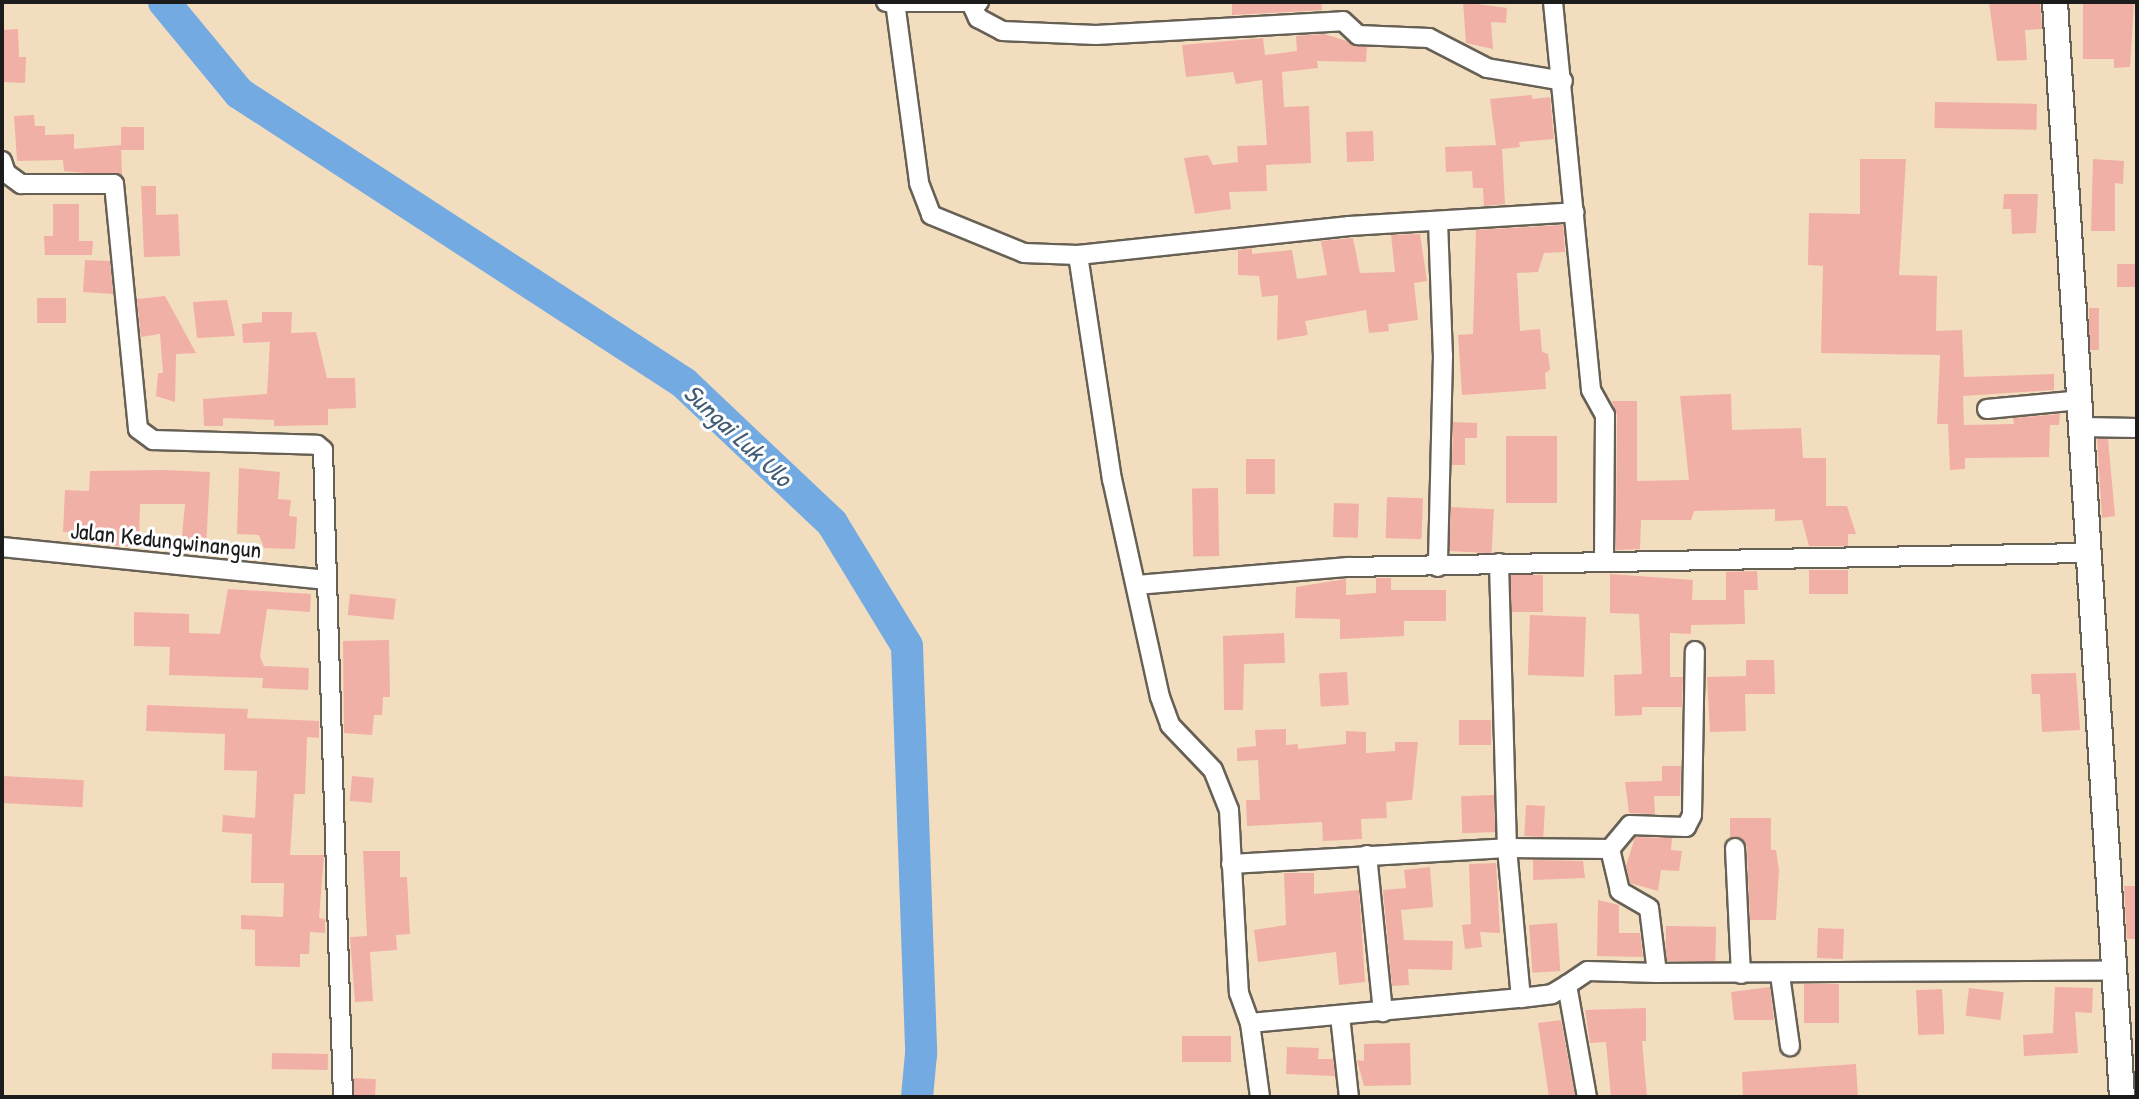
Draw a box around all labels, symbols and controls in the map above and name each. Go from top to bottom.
water label: Sungai Luk Ulo [678,377,798,493]
street label: Jalan Kedungwinangun [69,516,263,564]

